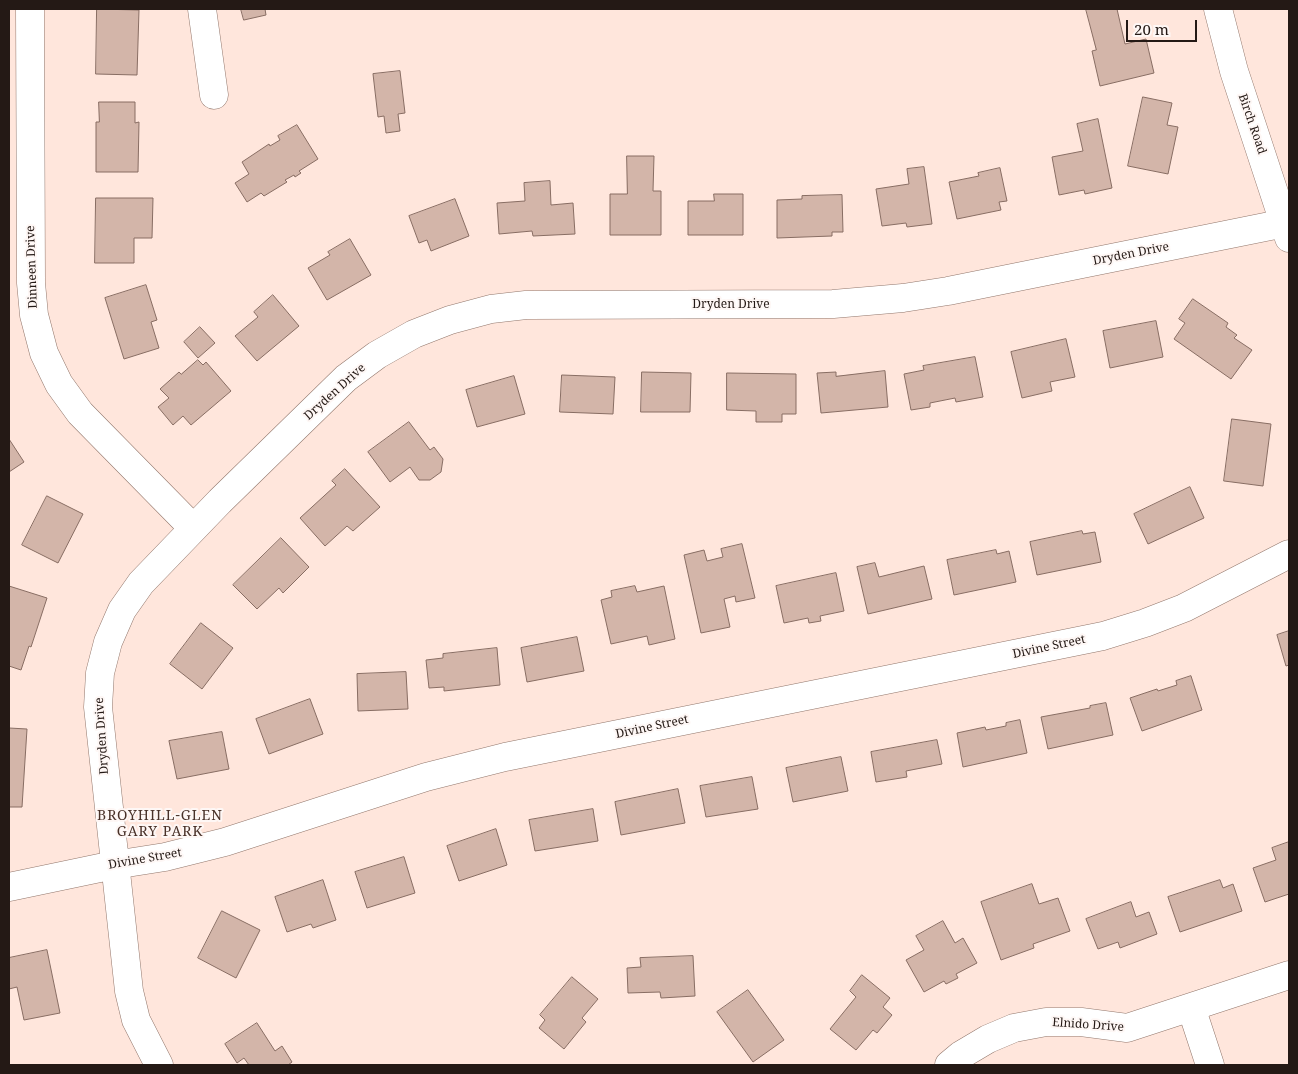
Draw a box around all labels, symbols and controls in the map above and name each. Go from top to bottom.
scale bar [1128,10,1199,42]
text: 20 m [1134,19,1169,39]
street label: Birch Road [1235,92,1269,156]
street label: Dinneen Drive [23,225,41,309]
street label: Dryden Drive [1092,240,1170,268]
street label: Dryden Drive [692,298,770,312]
street label: Dryden Drive [301,361,369,423]
street label: Divine Street [1011,632,1087,662]
street label: Dryden Drive [92,697,112,775]
street label: Divine Street [614,712,690,742]
district label: BROYHILL-GLEN GARY PARK [95,808,225,840]
street label: Divine Street [107,845,183,873]
street label: Elnido Drive [1052,1015,1124,1035]

